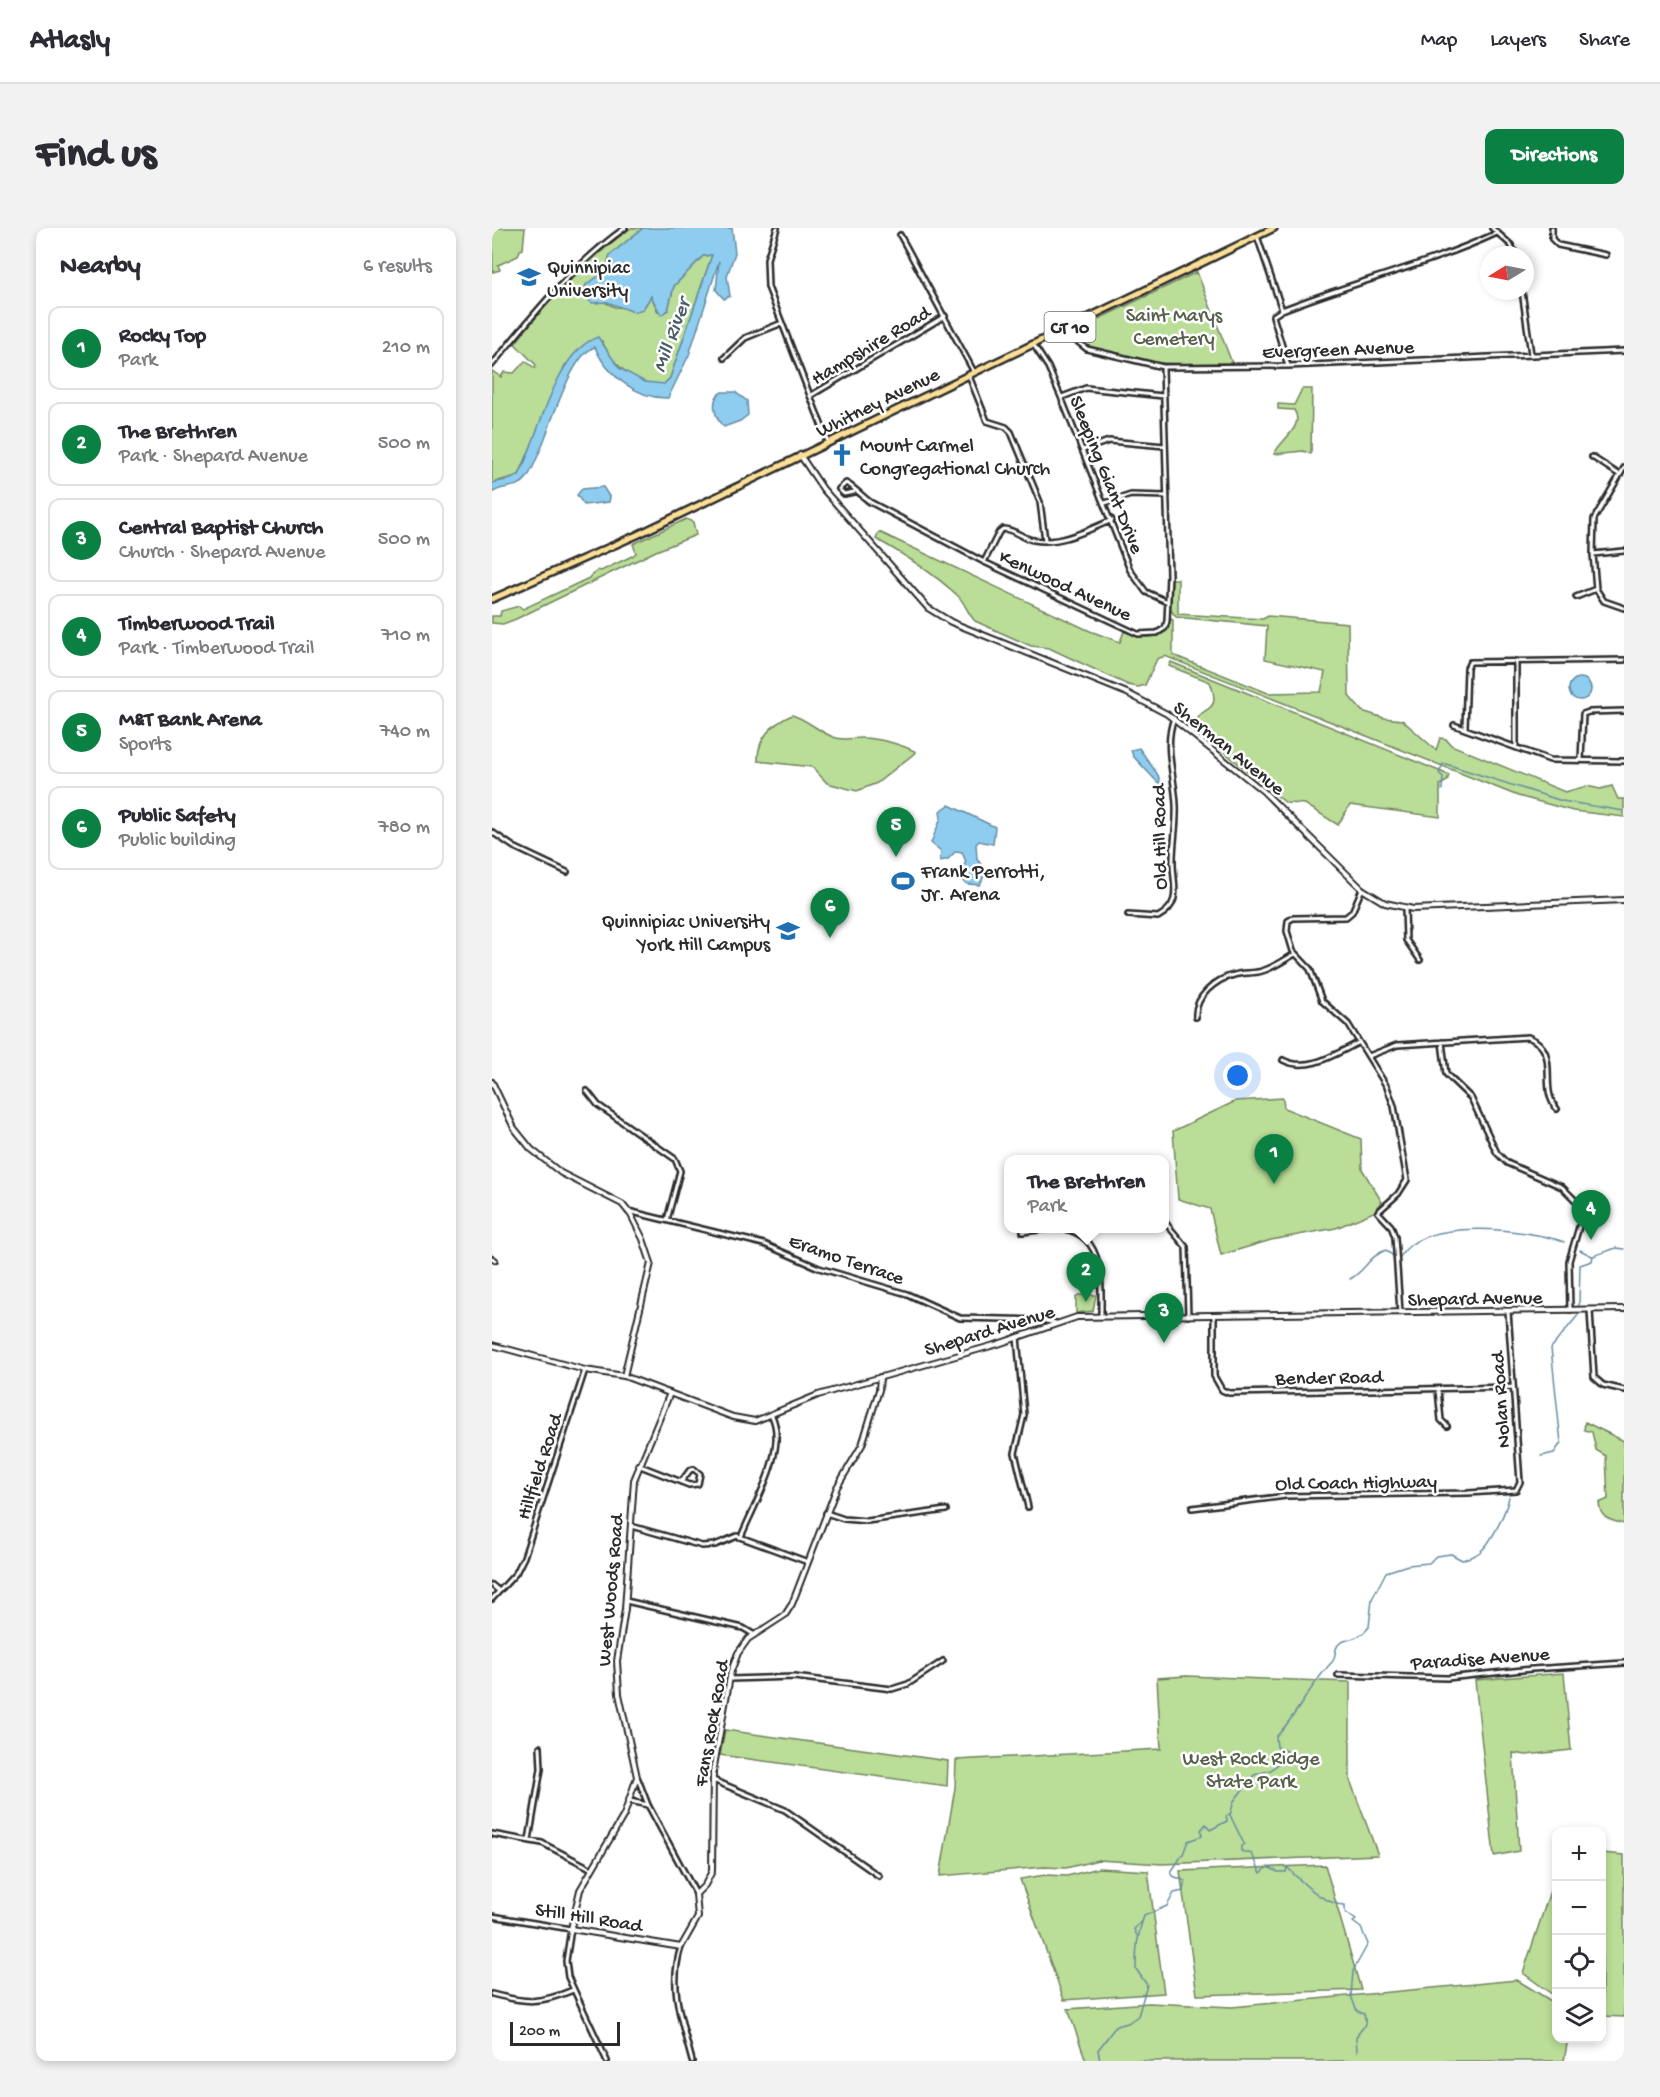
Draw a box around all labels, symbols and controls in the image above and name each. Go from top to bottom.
text: Atlasly [30,25,110,58]
text: Map [1421,29,1457,54]
text: Layers [1490,29,1546,54]
text: Share [1579,29,1630,54]
button: Directions [1485,129,1624,184]
text: Find us [36,132,156,181]
north arrow [1480,246,1534,300]
text: Nearby [60,252,141,283]
text: 6 results [363,256,432,279]
place label: Quinnipiac University [547,258,631,304]
school or university icon: Quinnipiac University [516,264,542,290]
water label: Mill River [648,292,700,376]
street label: Hampshire Road [808,301,937,392]
park label: Saint Marys Cemetery [1126,306,1223,352]
road number: CT 10 [1044,312,1096,342]
text: Rocky Top [119,324,206,350]
text: 1 [77,337,86,360]
text: 210 m [382,337,430,360]
street label: Evergreen Avenue [1262,337,1415,366]
text: Park [119,350,157,373]
street label: Whitney Avenue [813,364,945,444]
street label: Sleeping Giant Drive [1063,393,1147,558]
text: The Brethren [119,420,237,446]
text: 2 [77,433,86,456]
text: 500 m [378,433,430,456]
place label: Mount Carmel Congregational Church [860,436,1050,482]
church icon: Mount Carmel Congregational Church [829,442,855,468]
text: Park · Shepard Avenue [119,446,308,469]
text: Central Baptist Church [119,516,323,542]
text: 3 [76,529,87,552]
text: 500 m [378,529,430,552]
text: Church · Shepard Avenue [119,542,325,565]
street label: Kenwood Avenue [995,546,1135,628]
text: Timberwood Trail [119,612,275,638]
text: 4 [77,625,86,648]
text: 710 m [381,625,430,648]
text: Park · Timberwood Trail [119,638,314,661]
street label: Sherman Avenue [1167,698,1289,802]
text: M&T Bank Arena [119,708,262,734]
text: 5 [76,721,87,744]
text: 740 m [380,721,430,744]
text: Sports [119,734,171,757]
street label: Old Hill Road [1149,782,1174,890]
text: Public Safety [119,804,236,830]
pin: 5 [876,808,916,857]
text: 6 [76,817,87,840]
text: 780 m [378,817,430,840]
text: Public building [119,830,236,853]
place label: Frank Perrotti, Jr. Arena [920,862,1045,908]
sports icon: Frank Perrotti, Jr. Arena [890,868,916,894]
pin: 6 [810,888,850,938]
place label: Quinnipiac University York Hill Campus [601,912,771,958]
school or university icon: Quinnipiac University York Hill Campus [775,918,801,944]
your location [1223,1061,1252,1090]
pin: 1 [1254,1134,1294,1184]
popup [1004,1155,1169,1233]
text: The Brethren [1028,1170,1145,1196]
pin: 4 [1572,1190,1610,1240]
text: Park [1028,1196,1066,1219]
street label: Eramo Terrace [785,1231,907,1292]
pin: 2 [1066,1252,1106,1302]
street label: Shepard Avenue [1407,1288,1543,1313]
pin: 3 [1144,1294,1184,1343]
street label: Shepard Avenue [922,1301,1059,1363]
street label: Nolan Road [1487,1348,1517,1449]
street label: Bender Road [1274,1367,1385,1392]
street label: Hillfield Road [513,1409,570,1523]
street label: Old Coach Highway [1275,1472,1437,1497]
street label: West Woods Road [594,1511,631,1667]
street label: Paradise Avenue [1409,1644,1551,1677]
street label: Fans Rock Road [691,1656,736,1790]
park label: West Rock Ridge State Park [1182,1749,1320,1795]
map controls [1552,1827,1606,2043]
button: + [1552,1827,1606,1881]
button: − [1552,1881,1606,1935]
street label: Still Hill Road [533,1900,646,1940]
button: locate [1552,1935,1606,1989]
button: layers [1552,1989,1606,2043]
scale bar [510,2019,620,2046]
text: 200 m [519,2023,560,2042]

